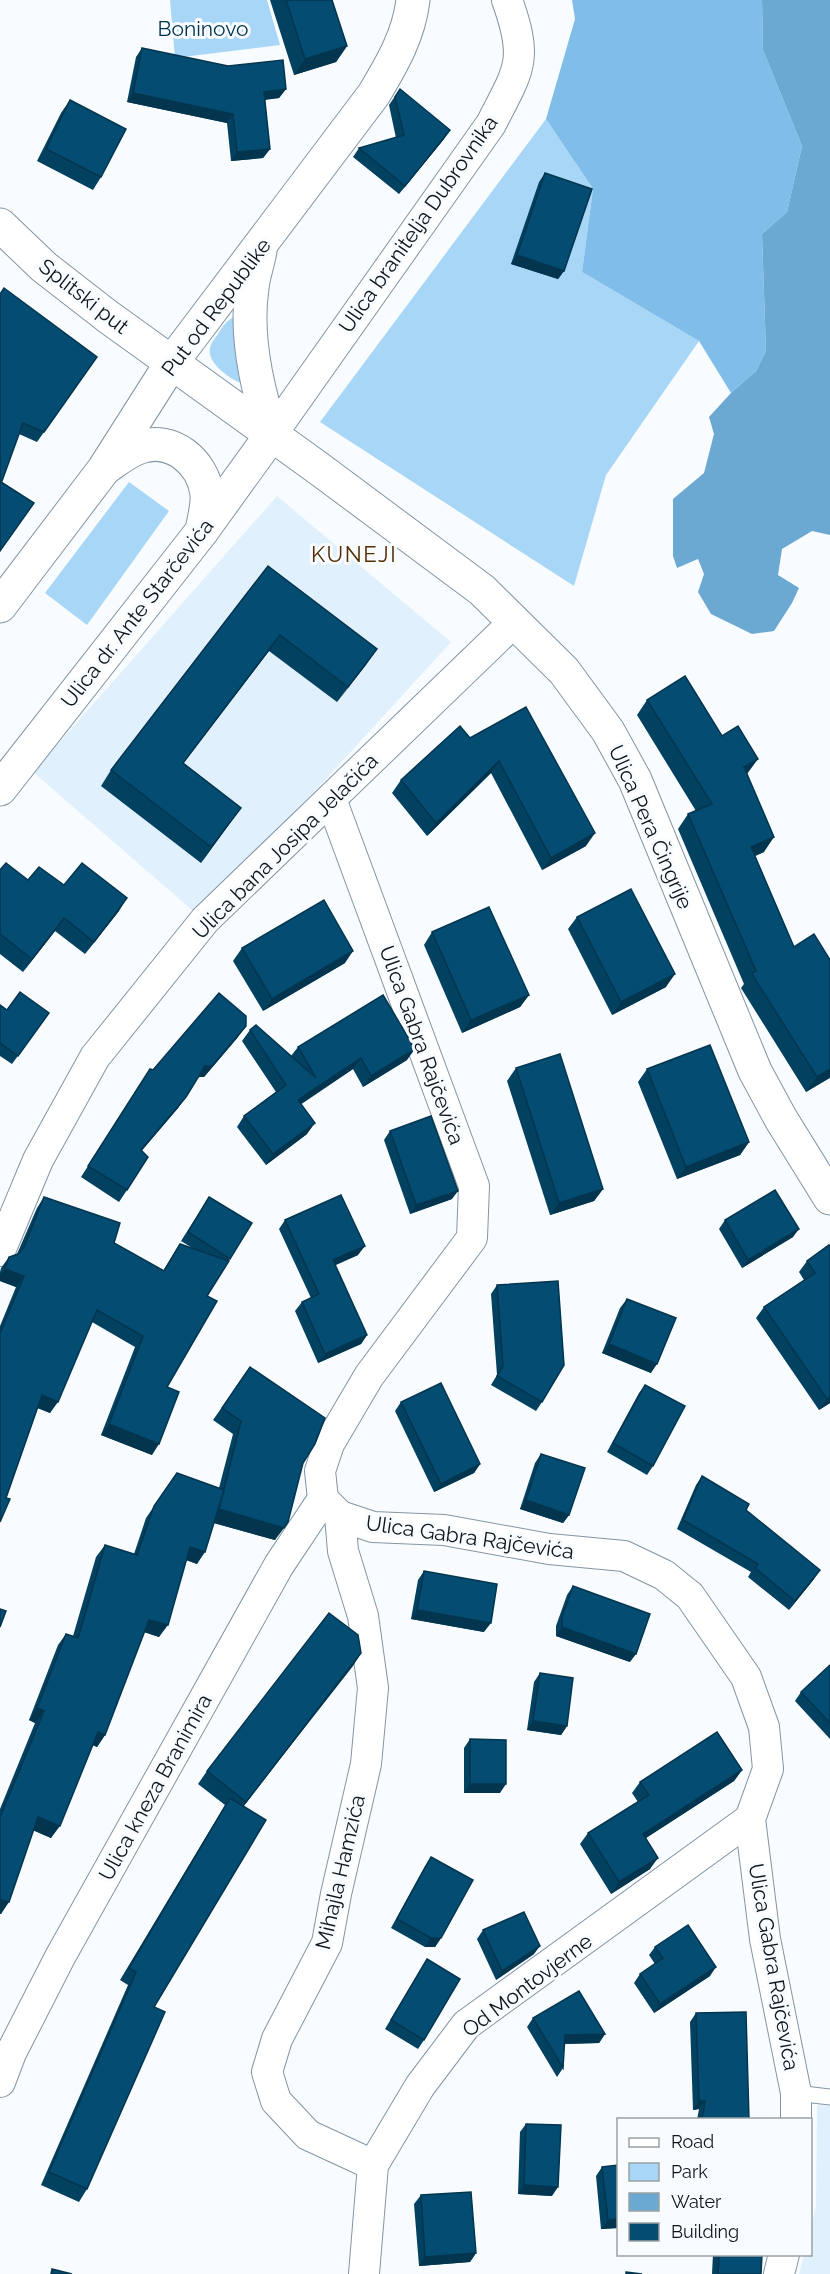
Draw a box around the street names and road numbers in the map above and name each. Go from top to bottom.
street label: Ulica branitelja Dubrovnika [333,111,503,337]
street label: Put od Republike [156,233,276,381]
street label: Splitski put [34,253,134,339]
street label: Ulica dr. Ante Starčevića [56,514,218,712]
street label: Ulica Pera Čingrije [604,741,698,913]
street label: Ulica bana Josipa Jelačića [187,748,383,944]
street label: Ulica Gabra Rajčevića [374,942,470,1148]
street label: Ulica Gabra Rajčevića [364,1510,576,1564]
street label: Ulica kneza Branimira [93,1689,217,1885]
street label: Mihajla Hamzića [310,1792,370,1952]
street label: Ulica Gabra Rajčevića [743,1862,805,2072]
street label: Od Montovjerne [457,1928,597,2042]

